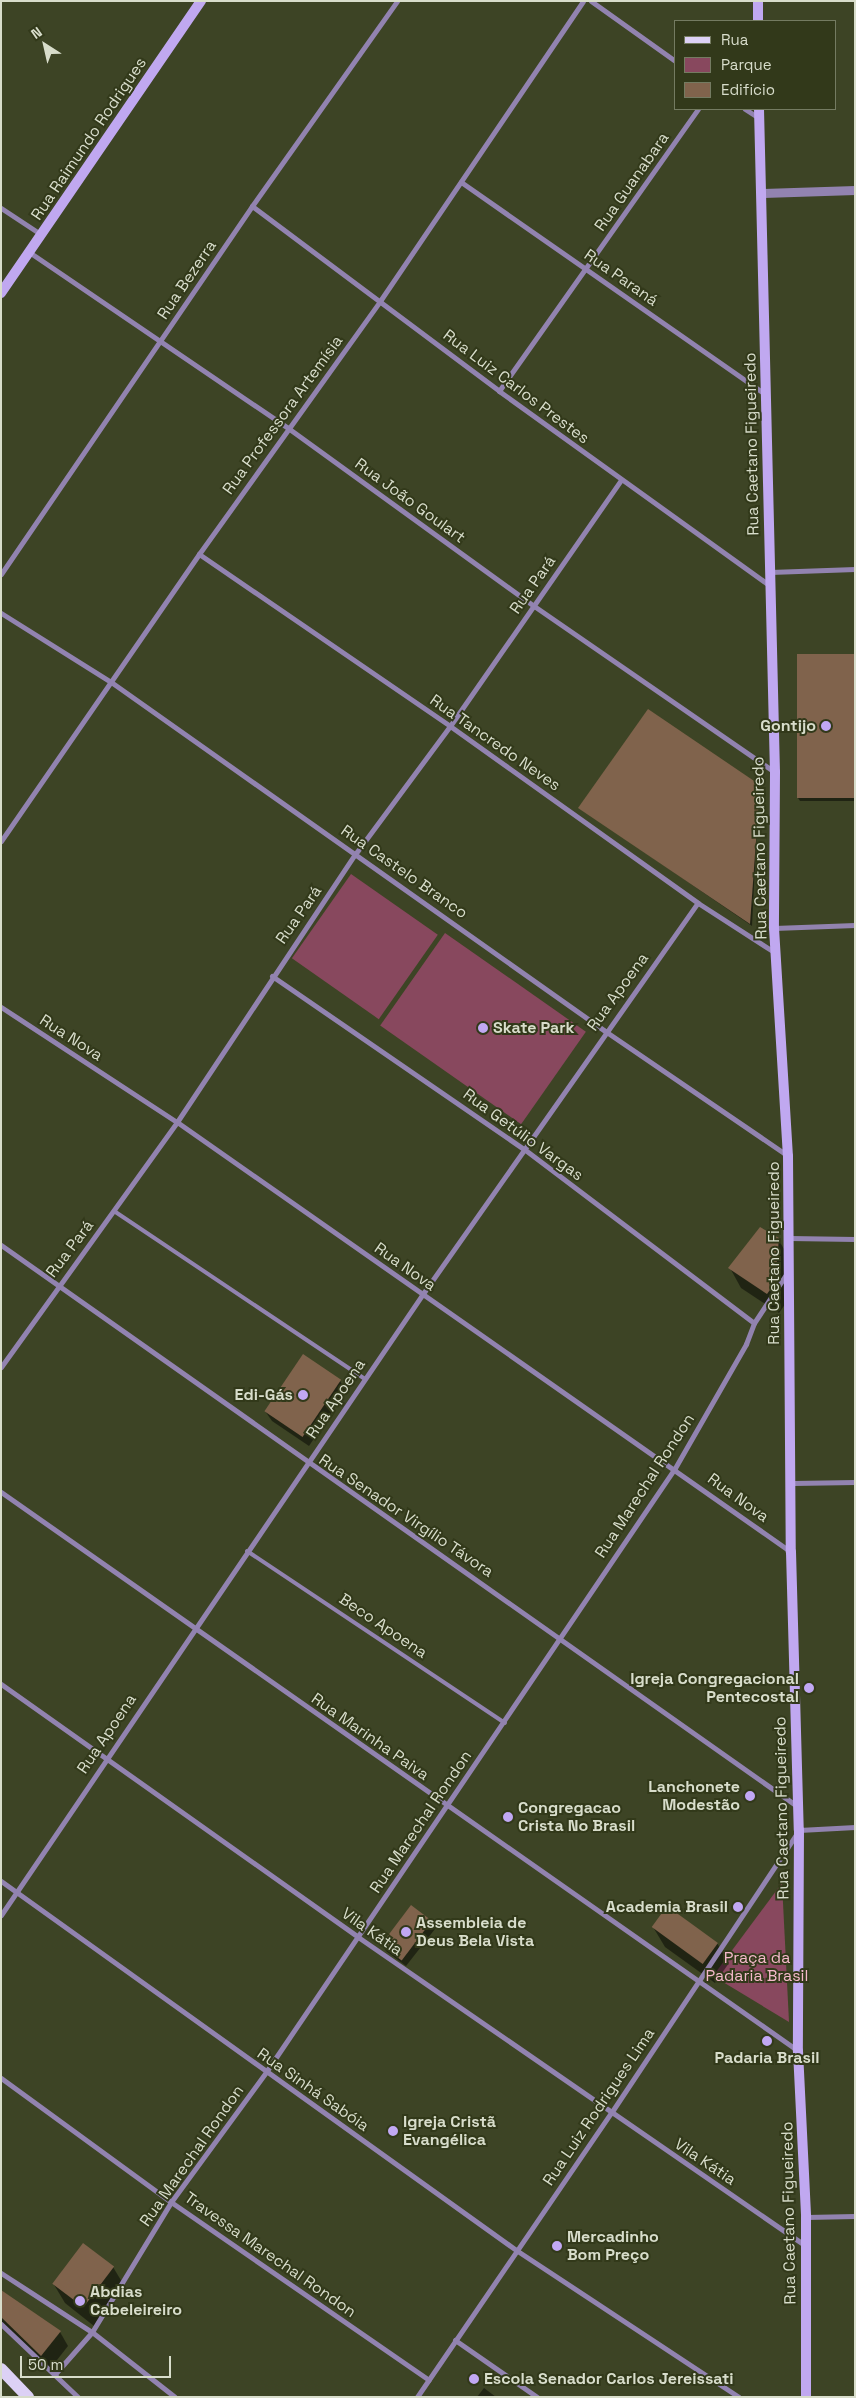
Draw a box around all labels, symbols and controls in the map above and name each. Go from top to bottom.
north arrow [20,20,70,70]
legend [674,20,836,110]
text: N [27,23,45,43]
text: Rua [721,30,748,49]
street label: Rua Raimundo Rodrigues [27,54,151,224]
text: Parque [721,55,772,74]
text: Edifício [721,80,775,99]
street label: Rua Guanabara [591,129,673,235]
street label: Rua Bezerra [153,237,221,323]
street label: Rua Paraná [580,246,662,310]
street label: Rua Luiz Carlos Prestes [439,326,593,448]
street label: Rua Professora Artemísia [219,332,347,498]
street label: Rua Caetano Figueiredo [741,352,763,536]
street label: Rua João Goulart [351,454,469,548]
street label: Rua Pará [506,552,560,618]
street label: Rua Tancredo Neves [426,691,564,795]
place label: Gontijo [760,716,816,736]
marker: Gontijo [820,720,832,732]
street label: Rua Caetano Figueiredo [749,756,771,940]
street label: Rua Castelo Branco [337,821,471,923]
street label: Rua Pará [272,882,326,948]
street label: Rua Apoena [583,949,653,1035]
street label: Rua Nova [36,1011,106,1065]
place label: Skate Park [493,1018,575,1038]
marker: Skate Park [477,1022,489,1034]
street label: Rua Getúlio Vargas [459,1085,587,1185]
street label: Rua Caetano Figueiredo [764,1161,784,1345]
street label: Rua Pará [42,1217,98,1281]
street label: Rua Nova [370,1239,440,1295]
street label: Rua Apoena [302,1356,370,1442]
place label: Edi-Gás [235,1385,293,1405]
marker: Edi-Gás [297,1389,309,1401]
street label: Rua Marechal Rondon [591,1410,699,1562]
street label: Rua Senador Virgílio Távora [315,1450,497,1582]
street label: Rua Nova [704,1469,772,1527]
street label: Beco Apoena [335,1589,431,1663]
place label: Igreja Congregacional Pentecostal [630,1669,799,1707]
marker: Igreja Congregacional Pentecostal [803,1682,815,1694]
street label: Rua Marinha Paiva [307,1689,433,1785]
street label: Rua Apoena [73,1691,141,1777]
street label: Rua Caetano Figueiredo [771,1716,793,1900]
street label: Rua Marechal Rondon [366,1747,476,1897]
place label: Lanchonete Modestão [648,1777,740,1815]
marker: Lanchonete Modestão [744,1790,756,1802]
place label: Congregacao Crista No Brasil [518,1798,635,1836]
marker: Congregacao Crista No Brasil [502,1811,514,1823]
place label: Academia Brasil [606,1897,728,1917]
marker: Academia Brasil [732,1901,744,1913]
street label: Vila Kátia [338,1904,406,1960]
place label: Assembleia de Deus Bela Vista [416,1913,535,1951]
marker: Assembleia de Deus Bela Vista [400,1926,412,1938]
park label: Praça da Padaria Brasil [706,1948,808,1986]
street label: Rua Luiz Rodrigues Lima [539,2025,659,2189]
marker: Padaria Brasil [761,2035,773,2047]
street label: Rua Sinhá Sabóia [253,2044,373,2136]
place label: Padaria Brasil [715,2048,819,2068]
street label: Rua Marechal Rondon [136,2082,248,2230]
place label: Igreja Cristã Evangélica [403,2112,496,2150]
street label: Rua Caetano Figueiredo [778,2121,800,2305]
marker: Igreja Cristã Evangélica [387,2125,399,2137]
street label: Vila Kátia [671,2134,739,2190]
street label: Travessa Marechal Rondon [180,2188,360,2322]
place label: Mercadinho Bom Preço [567,2227,659,2265]
marker: Mercadinho Bom Preço [551,2240,563,2252]
place label: Abdias Cabeleireiro [90,2282,182,2320]
marker: Abdias Cabeleireiro [74,2295,86,2307]
scale bar [22,2346,174,2378]
text: 50 m [28,2355,63,2374]
place label: Escola Senador Carlos Jereissati [484,2369,733,2389]
marker: Escola Senador Carlos Jereissati [468,2373,480,2385]

